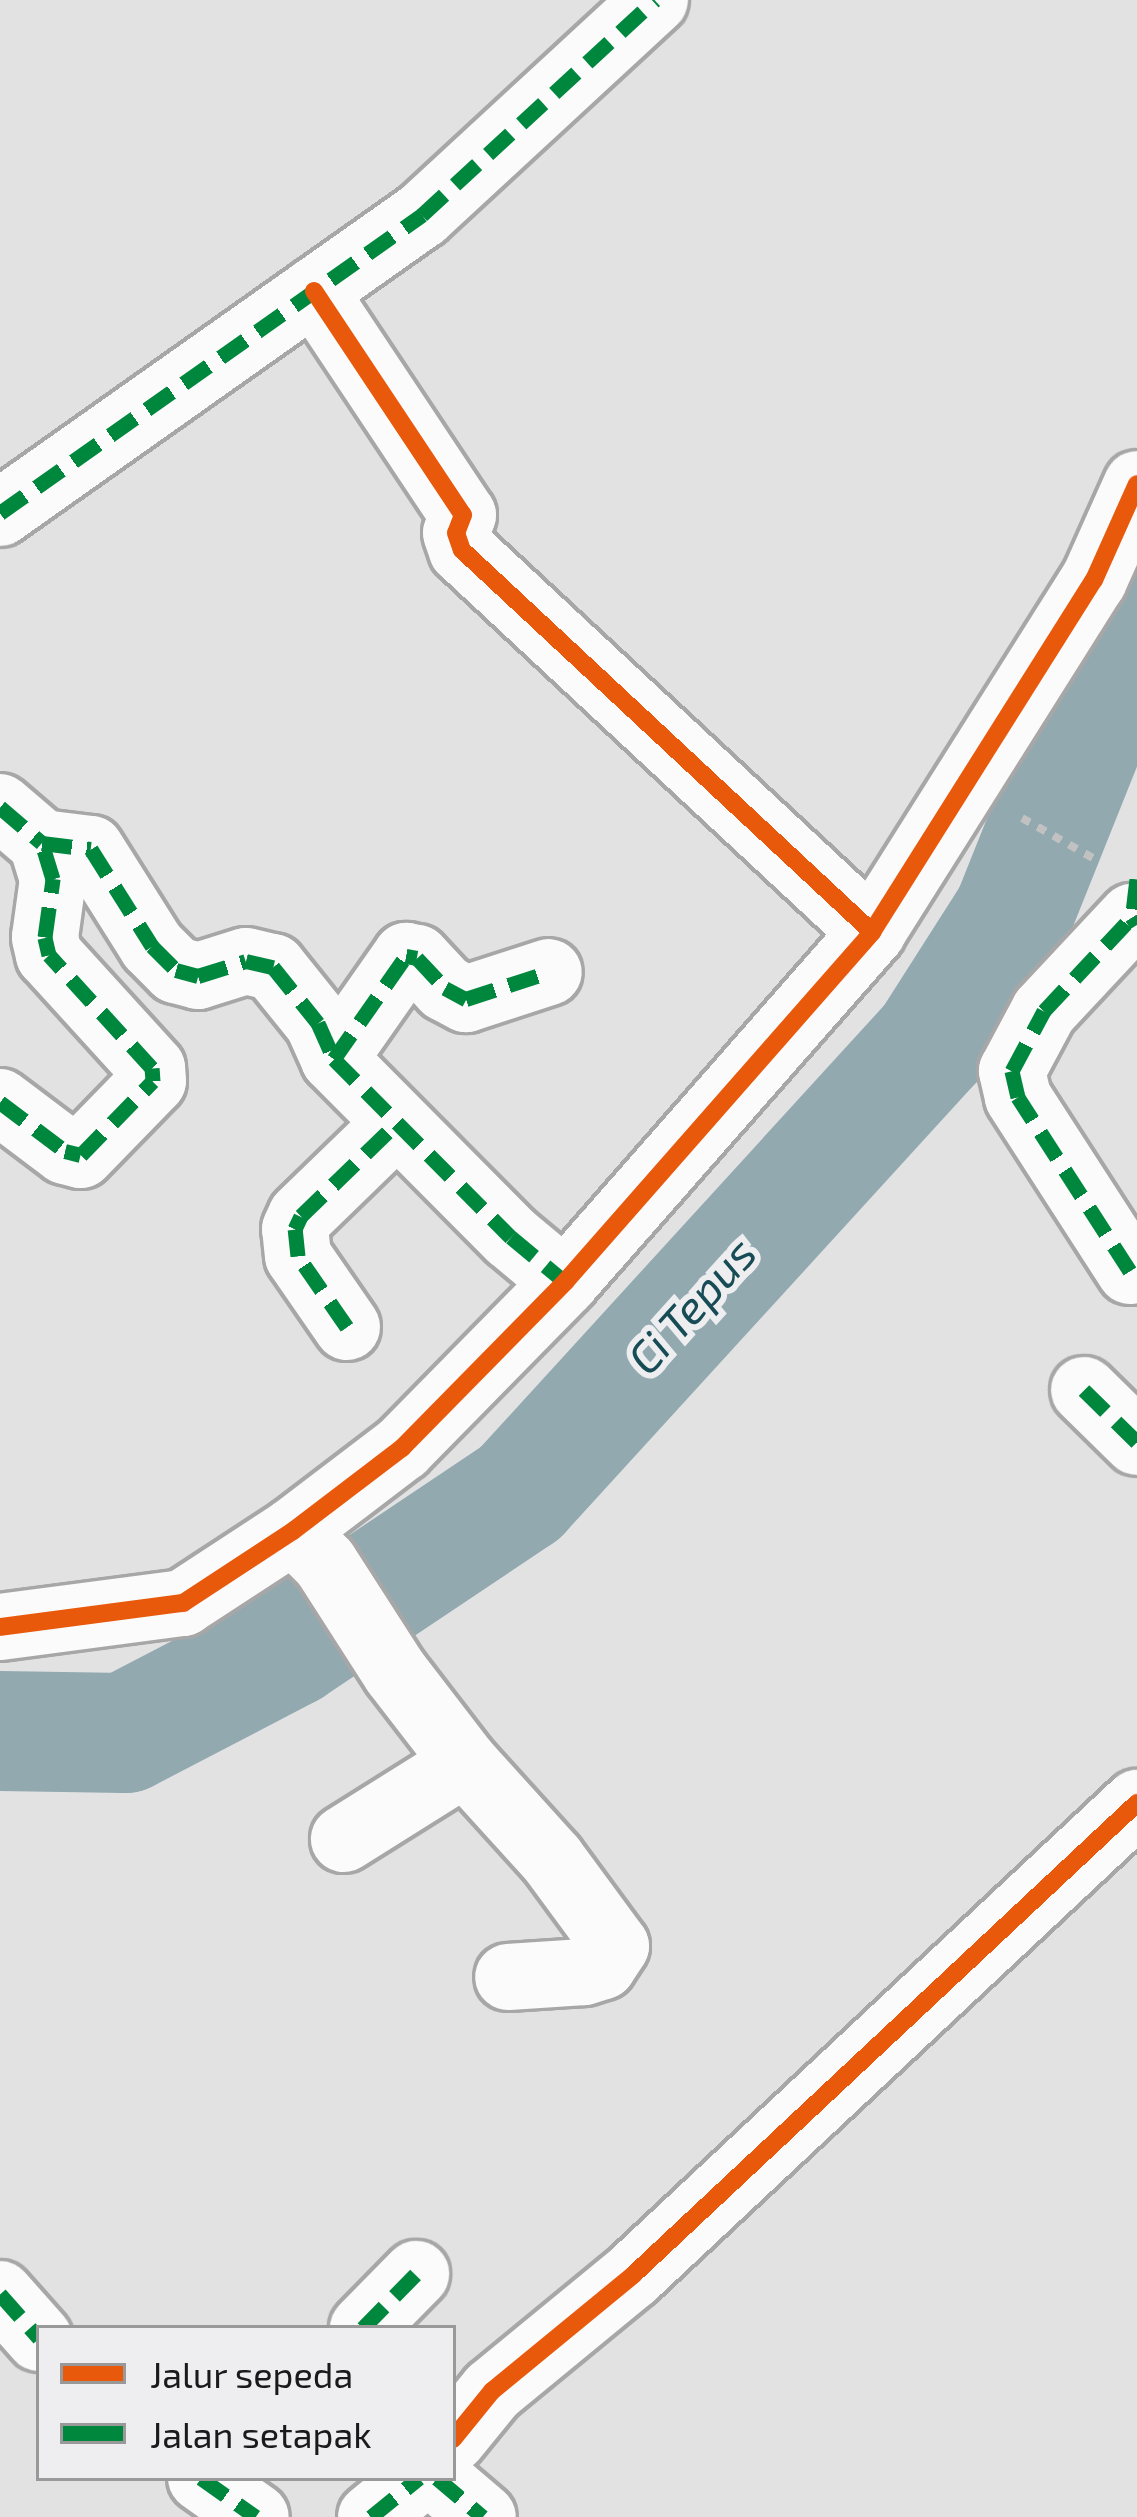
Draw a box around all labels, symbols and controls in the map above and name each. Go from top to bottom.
water label: Ci Tepus [615,1225,767,1385]
legend [36,2325,456,2481]
text: Jalur sepeda [150,2352,353,2395]
text: Jalan setapak [150,2412,371,2455]

